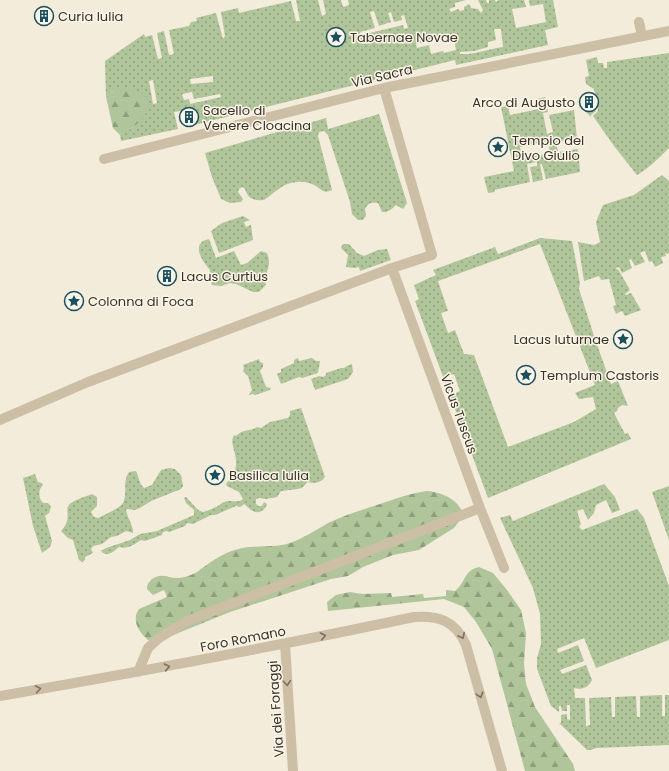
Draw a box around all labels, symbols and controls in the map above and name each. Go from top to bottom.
building icon: Curia Iulia [33,5,55,27]
place label: Curia Iulia [58,7,123,26]
place icon: Tabernae Novae [325,26,347,48]
place label: Tabernae Novae [350,28,458,47]
street label: Via Sacra [350,60,414,92]
building icon: Arco di Augusto [578,91,600,113]
place label: Arco di Augusto [472,93,575,112]
place label: Sacello di Venere Cloacina [203,101,311,135]
building icon: Sacello di Venere Cloacina [178,106,200,128]
place label: Tempio del Divo Giulio [512,131,584,165]
place icon: Tempio del Divo Giulio [487,136,509,158]
building icon: Lacus Curtius [156,265,178,287]
place label: Lacus Curtius [181,267,268,286]
place icon: Colonna di Foca [63,290,85,312]
place label: Colonna di Foca [88,292,194,311]
place icon: Lacus Iuturnae [612,328,634,350]
place label: Lacus Iuturnae [514,330,609,349]
place icon: Templum Castoris [515,364,537,386]
place label: Templum Castoris [540,366,659,385]
street label: Vicus Tuscus [436,371,482,457]
place icon: Basilica Iulia [204,464,226,486]
place label: Basilica Iulia [229,466,309,485]
street label: Foro Romano [199,621,287,657]
one-way arrow [457,632,465,639]
one-way arrow [320,633,326,641]
street label: Via dei Foraggi [263,660,289,758]
one-way arrow [163,663,170,672]
one-way arrow [283,680,292,686]
one-way arrow [35,685,42,694]
one-way arrow [475,691,484,698]

